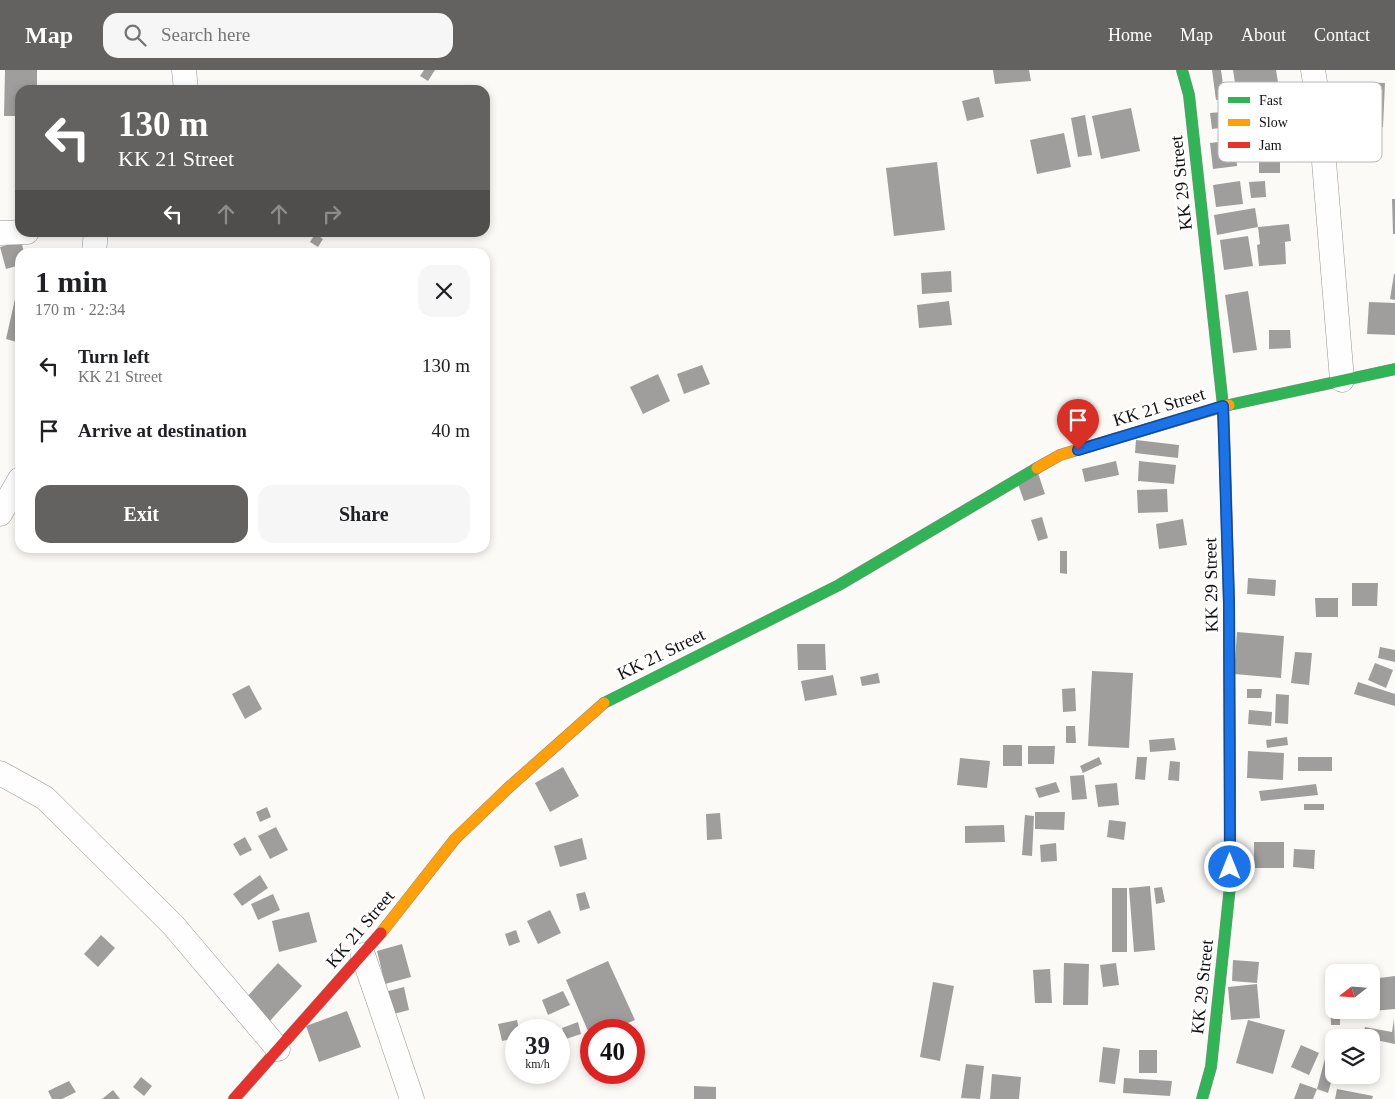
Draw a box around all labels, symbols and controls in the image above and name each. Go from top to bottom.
search box [103,13,453,58]
icon: search [121,21,149,49]
text: Map [25,22,73,48]
text: Search here [161,24,250,45]
text: Home [1108,25,1152,45]
text: Map [1180,25,1213,45]
text: About [1241,25,1286,45]
text: Contact [1314,25,1370,45]
legend [1218,82,1382,162]
text: Fast [1259,93,1282,108]
icon: left [35,105,100,170]
text: 130 m [118,105,208,144]
text: Slow [1259,115,1289,130]
street label: KK 29 Street [1166,135,1196,231]
text: Jam [1259,138,1282,153]
text: KK 21 Street [118,146,234,171]
icon: left [159,200,187,228]
icon: ahead [212,200,240,228]
icon: ahead [265,200,293,228]
icon: right [318,200,346,228]
text: 1 min [35,265,108,298]
button: close [418,265,470,317]
text: 170 m · 22:34 [35,301,125,318]
text: Turn left [78,346,150,367]
icon: left [35,352,63,380]
text: 130 m [422,355,470,376]
text: KK 21 Street [78,368,162,385]
street label: KK 21 Street [1111,384,1207,430]
pin [1057,399,1099,450]
icon: arrive [1064,406,1092,434]
icon: arrive [35,417,63,445]
text: Arrive at destination [78,420,247,441]
text: 40 m [431,420,470,441]
button: Exit [35,485,248,543]
button: Share [258,485,470,543]
street label: KK 29 Street [1200,537,1222,633]
street label: KK 21 Street [614,624,708,684]
position arrow [1203,840,1255,892]
street label: KK 21 Street [322,886,398,972]
street label: KK 29 Street [1187,939,1217,1035]
north arrow [1325,964,1380,1019]
map controls [1325,964,1380,1084]
speed limit sign: 40 [580,1019,645,1084]
button: layers [1325,1029,1380,1084]
text: 39 [525,1032,550,1059]
text: km/h [525,1057,550,1071]

